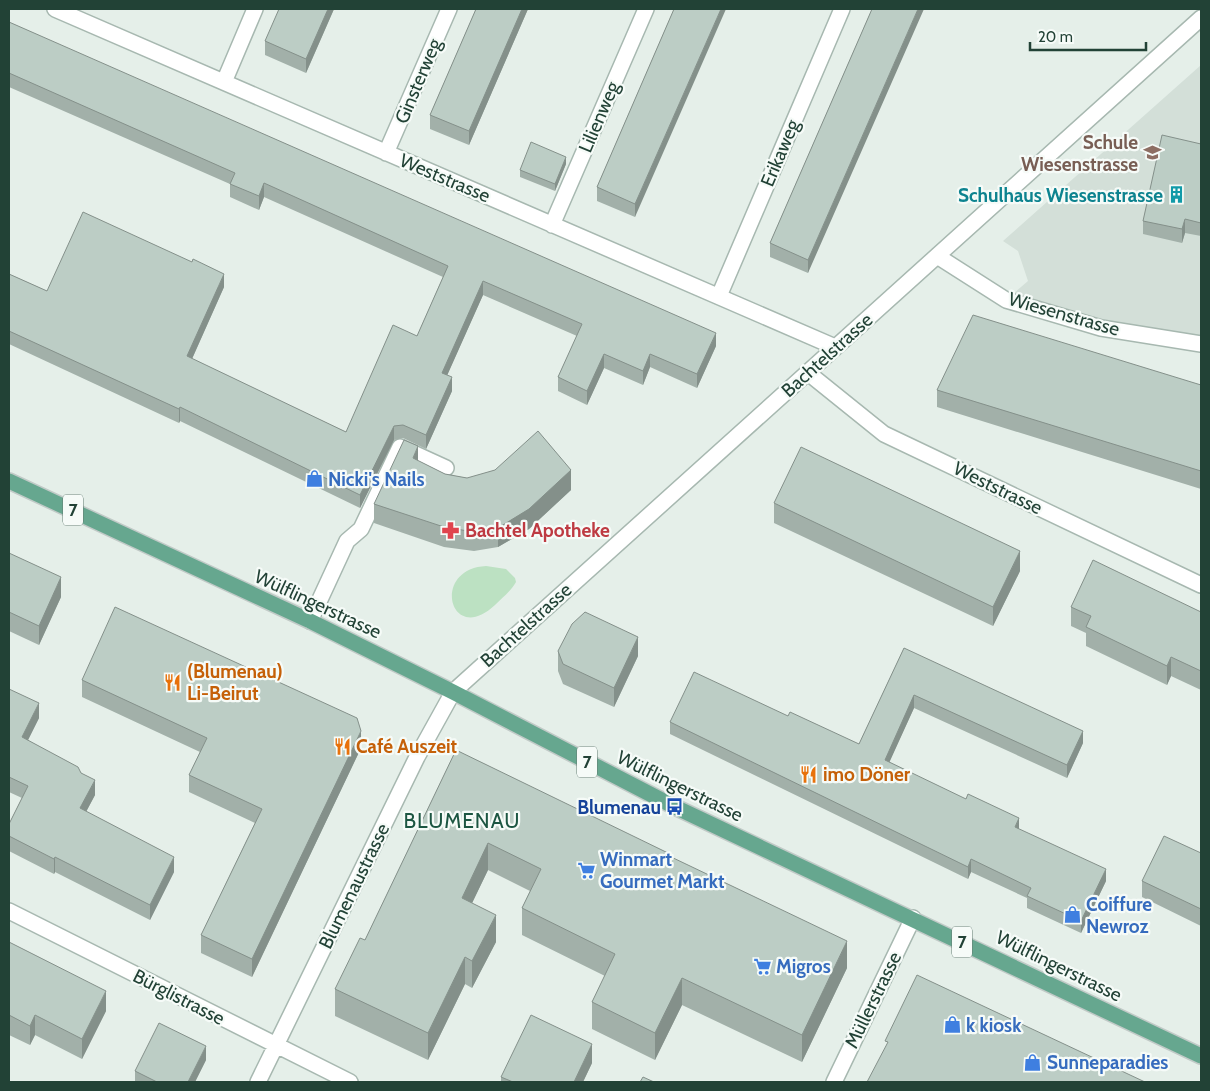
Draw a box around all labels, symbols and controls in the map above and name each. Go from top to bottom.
scale bar [1030,20,1146,52]
text: 20 m [1038,28,1073,46]
street label: Ginsterweg [390,35,446,127]
street label: Lilienweg [574,77,624,156]
street label: Erikaweg [756,116,805,190]
place label: Schule Wiesenstrasse [1021,131,1138,176]
school or university icon: Schule Wiesenstrasse [1142,143,1162,163]
street label: Weststrasse [396,149,494,207]
place label: Schulhaus Wiesenstrasse [958,184,1163,207]
building icon: Schulhaus Wiesenstrasse [1167,185,1187,205]
street label: Wiesenstrasse [1006,287,1122,341]
street label: Bachtelstrasse [777,308,877,402]
street label: Weststrasse [950,457,1046,519]
place label: Nicki's Nails [328,468,424,491]
shop icon: Nicki's Nails [304,469,324,489]
road number: 7 [63,494,83,526]
place label: Bachtel Apotheke [465,519,610,542]
pharmacy icon: Bachtel Apotheke [441,520,461,540]
street label: Wülflingerstrasse [251,565,385,644]
street label: Bachtelstrasse [476,578,576,672]
place label: (Blumenau) Li-Beirut [187,660,283,705]
restaurant icon: (Blumenau) Li-Beirut [163,672,183,692]
place label: Café Auszeit [356,735,458,758]
restaurant icon: Café Auszeit [332,736,352,756]
road number: 7 [577,746,597,778]
street label: Wülflingerstrasse [613,746,747,827]
place label: imo Döner [823,763,911,786]
restaurant icon: imo Döner [799,764,819,784]
place label: Blumenau [577,796,661,819]
bus stop icon: Blumenau [665,797,685,817]
district label: BLUMENAU [404,808,520,833]
street label: Blumenaustrasse [314,819,394,952]
place label: Winmart Gourmet Markt [600,848,725,893]
supermarket icon: Winmart Gourmet Markt [576,860,596,880]
place label: Coiffure Newroz [1086,893,1152,938]
shop icon: Coiffure Newroz [1062,905,1082,925]
road number: 7 [952,926,972,958]
street label: Wülflingerstrasse [992,926,1126,1007]
street label: Müllerstrasse [840,948,906,1052]
place label: Migros [776,955,831,978]
supermarket icon: Migros [752,956,772,976]
street label: Bürglistrasse [129,964,229,1030]
place label: k kiosk [966,1014,1022,1037]
shop icon: k kiosk [942,1015,962,1035]
place label: Sunneparadies [1047,1051,1168,1074]
shop icon: Sunneparadies [1023,1052,1043,1072]

